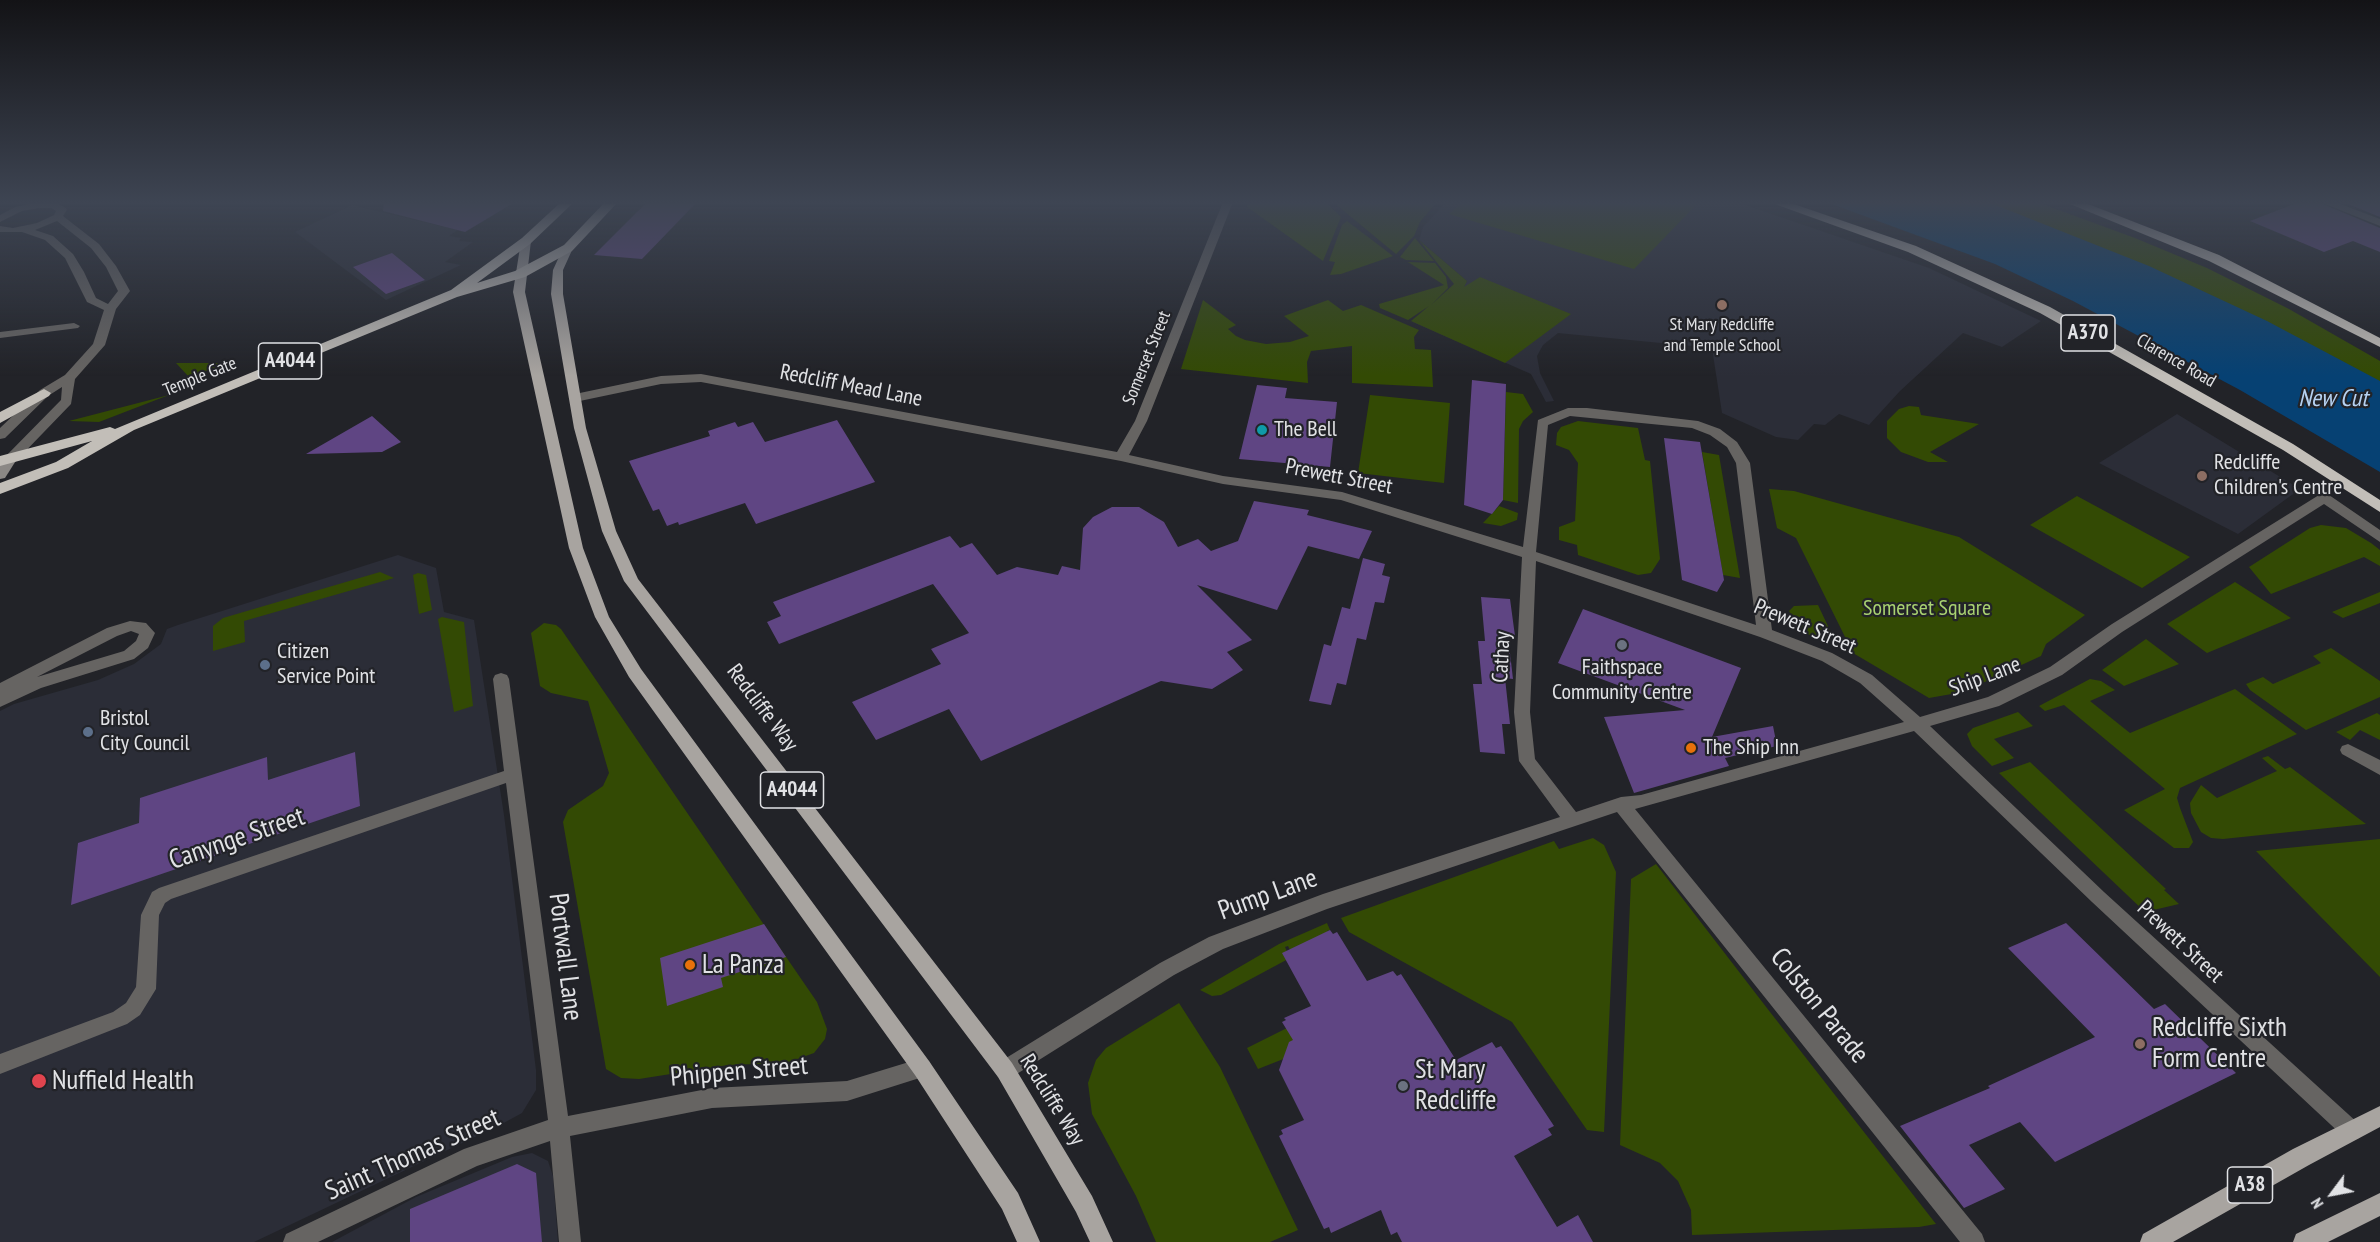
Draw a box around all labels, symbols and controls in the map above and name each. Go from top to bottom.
marker: St Mary Redcliffe and Temple School [1715,298,1729,312]
street label: Somerset Street [1118,308,1176,408]
place label: St Mary Redcliffe and Temple School [1663,314,1781,356]
road number: A370 [2061,315,2115,351]
street label: Clarence Road [2133,330,2219,392]
road number: A4044 [258,343,322,379]
street label: Temple Gate [160,353,240,401]
street label: Redcliff Mead Lane [778,359,924,413]
water label: New Cut [2298,385,2368,413]
place label: The Bell [1274,417,1337,443]
marker: The Bell [1255,423,1269,437]
place label: Redcliffe Children's Centre [2214,450,2342,502]
street label: Prewett Street [1283,454,1395,500]
marker: Redcliffe Children's Centre [2195,469,2209,483]
street label: Prewett Street [1750,594,1860,660]
park label: Somerset Square [1863,596,1991,622]
street label: Cathay [1487,631,1517,683]
marker: Faithspace Community Centre [1615,638,1629,652]
place label: Citizen Service Point [277,639,375,690]
street label: Ship Lane [1946,651,2024,703]
place label: Faithspace Community Centre [1552,655,1692,706]
marker: Citizen Service Point [258,658,272,672]
street label: Redcliffe Way [721,659,803,757]
place label: Bristol City Council [100,706,190,758]
marker: Bristol City Council [81,725,95,739]
place label: The Ship Inn [1703,735,1799,761]
marker: The Ship Inn [1684,741,1698,755]
road number: A4044 [760,772,824,808]
street label: Canynge Street [165,801,309,877]
street label: Pump Lane [1214,862,1322,928]
street label: Portwall Lane [541,891,589,1023]
street label: Prewett Street [2131,895,2229,989]
street label: Colston Parade [1763,942,1875,1070]
place label: La Panza [702,949,784,981]
marker: La Panza [683,958,697,972]
place label: Redcliffe Sixth Form Centre [2152,1012,2287,1075]
marker: Redcliffe Sixth Form Centre [2133,1037,2147,1051]
street label: Phippen Street [669,1050,809,1094]
street label: Redcliffe Way [1014,1050,1090,1150]
place label: St Mary Redcliffe [1415,1054,1496,1117]
place label: Nuffield Health [52,1065,194,1097]
marker: Nuffield Health [30,1072,48,1090]
marker: St Mary Redcliffe [1396,1079,1410,1093]
street label: Saint Thomas Street [321,1102,505,1208]
north arrow [2302,1164,2362,1224]
road number: A38 [2228,1167,2272,1203]
text: N [2306,1195,2328,1213]

